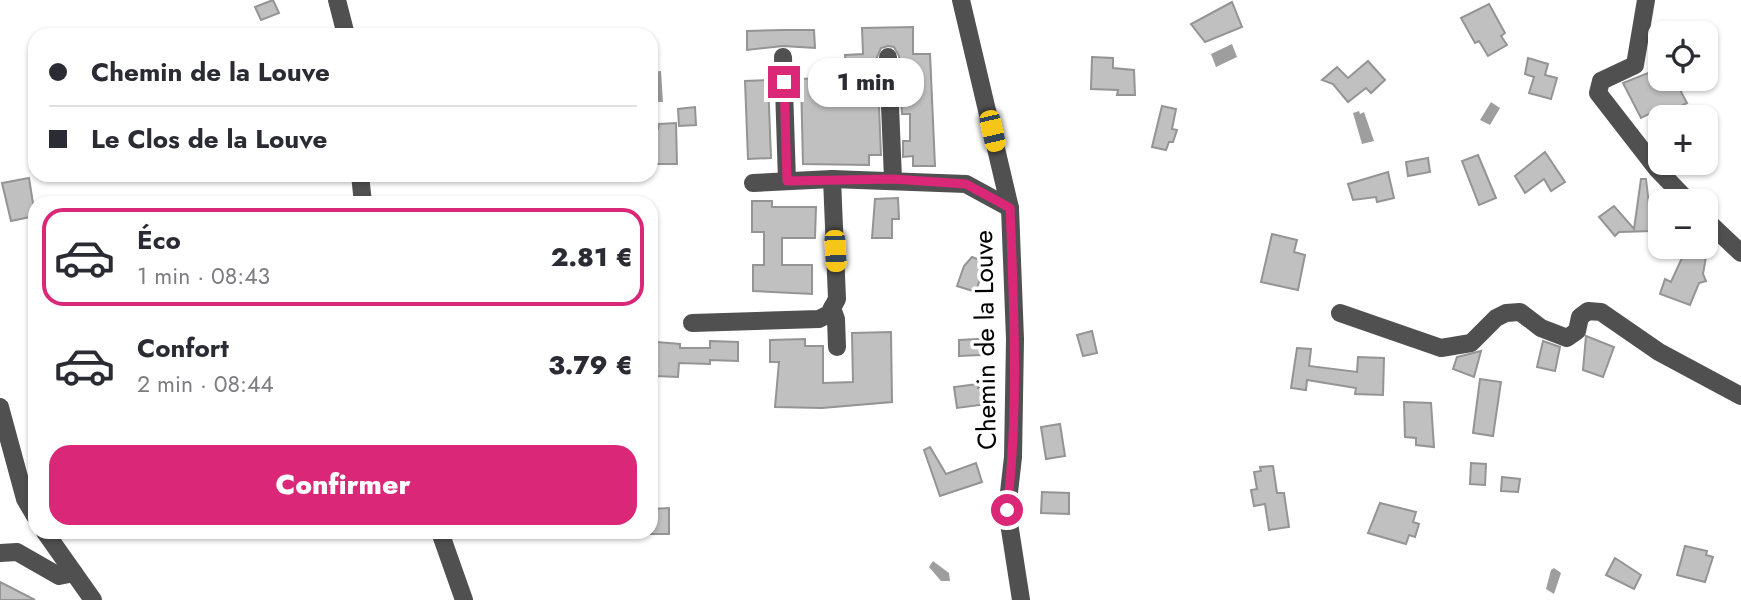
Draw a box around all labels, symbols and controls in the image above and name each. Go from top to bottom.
map controls [1648,21,1718,259]
button: locate [1648,21,1718,91]
text: Chemin de la Louve [91,53,330,91]
callout: 1 min [808,57,924,106]
text: 1 min [837,65,895,99]
route end [768,66,800,98]
button: + [1648,105,1718,175]
car [978,108,1007,154]
text: Le Clos de la Louve [91,120,327,158]
button: − [1648,189,1718,259]
text: Éco [137,221,181,259]
icon: car [53,226,116,289]
car [824,229,847,273]
street label: Chemin de la Louve [964,230,1006,450]
text: 2.81 € [551,238,633,276]
text: 1 min · 08:43 [137,259,270,293]
text: Confort [137,329,229,367]
icon: car [53,334,116,397]
text: 3.79 € [548,346,633,384]
text: 2 min · 08:44 [137,367,274,401]
button: Confirmer [49,445,637,525]
route start [991,494,1023,526]

